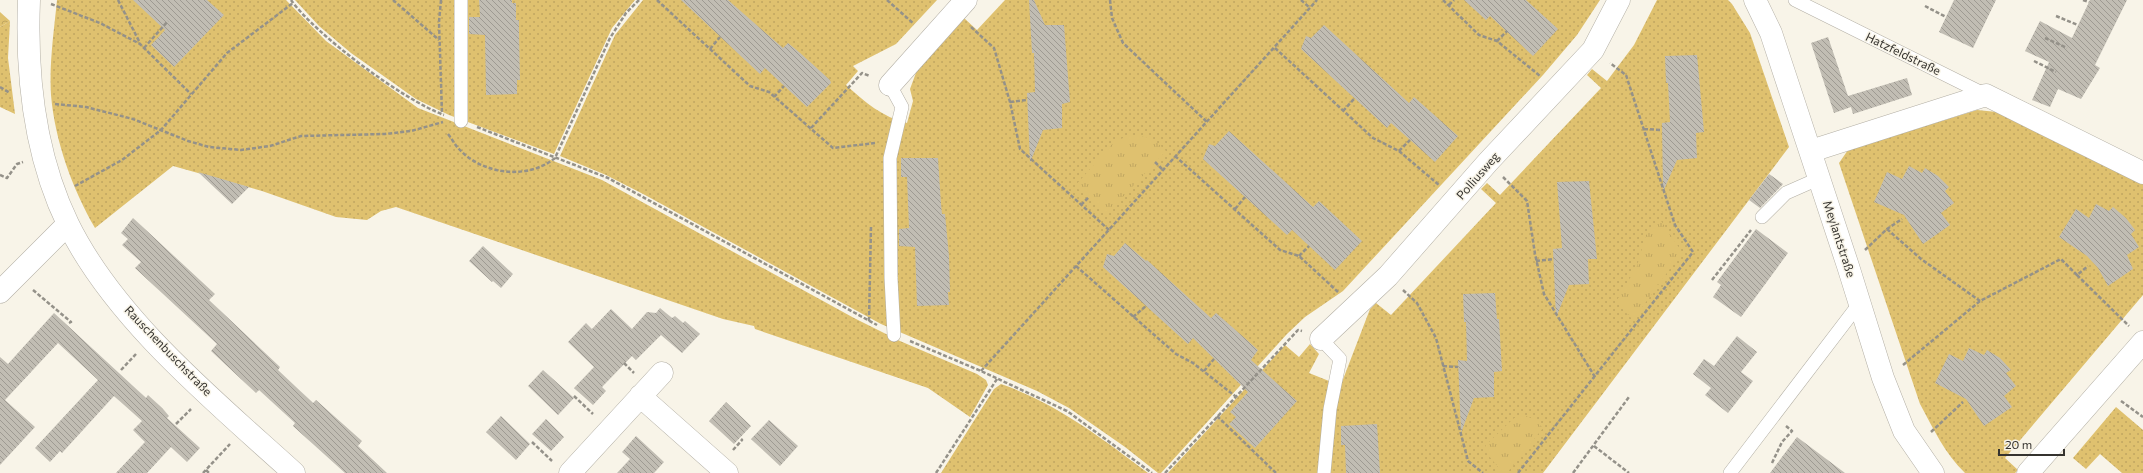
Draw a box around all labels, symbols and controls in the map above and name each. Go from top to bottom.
street label: Hatzfeldstraße [1864,29,1943,77]
street label: Polliusweg [1453,149,1502,202]
street label: Meylantstraße [1821,199,1859,279]
street label: Rauschenbuschstraße [122,302,215,398]
scale bar [1999,431,2064,457]
text: 20 m [2005,437,2032,451]

